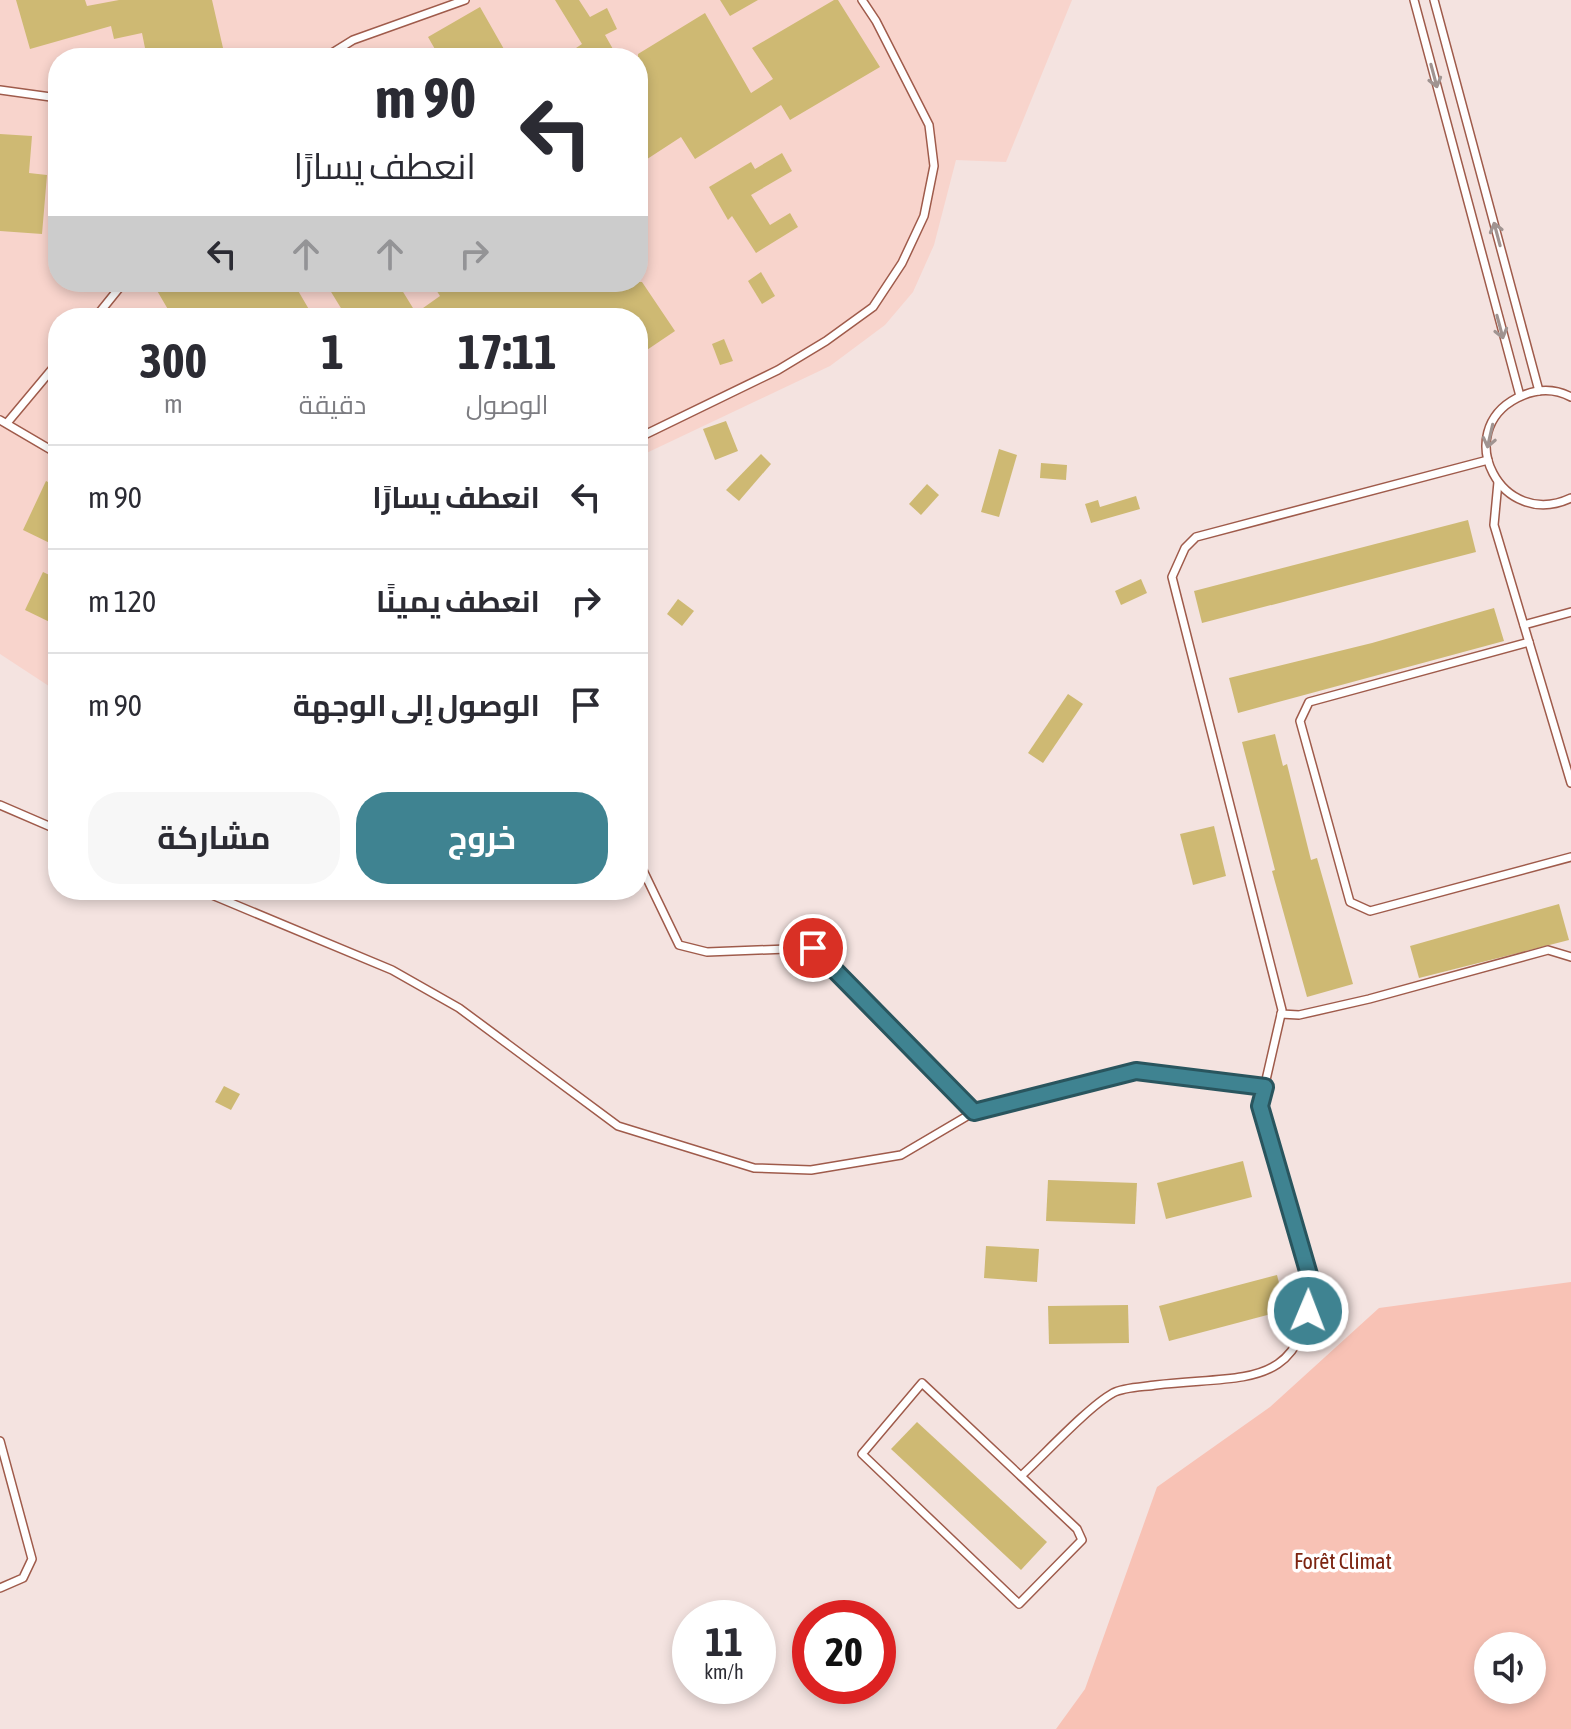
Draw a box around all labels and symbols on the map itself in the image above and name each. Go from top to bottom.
one-way arrow [1427,62,1442,88]
one-way arrow [1489,222,1504,248]
one-way arrow [1494,313,1509,339]
one-way arrow [1482,422,1497,448]
pin [779,914,847,982]
position arrow [1266,1269,1350,1353]
park label: Forêt Climat [1294,1548,1392,1574]
speed limit sign: 20 [792,1600,896,1704]

